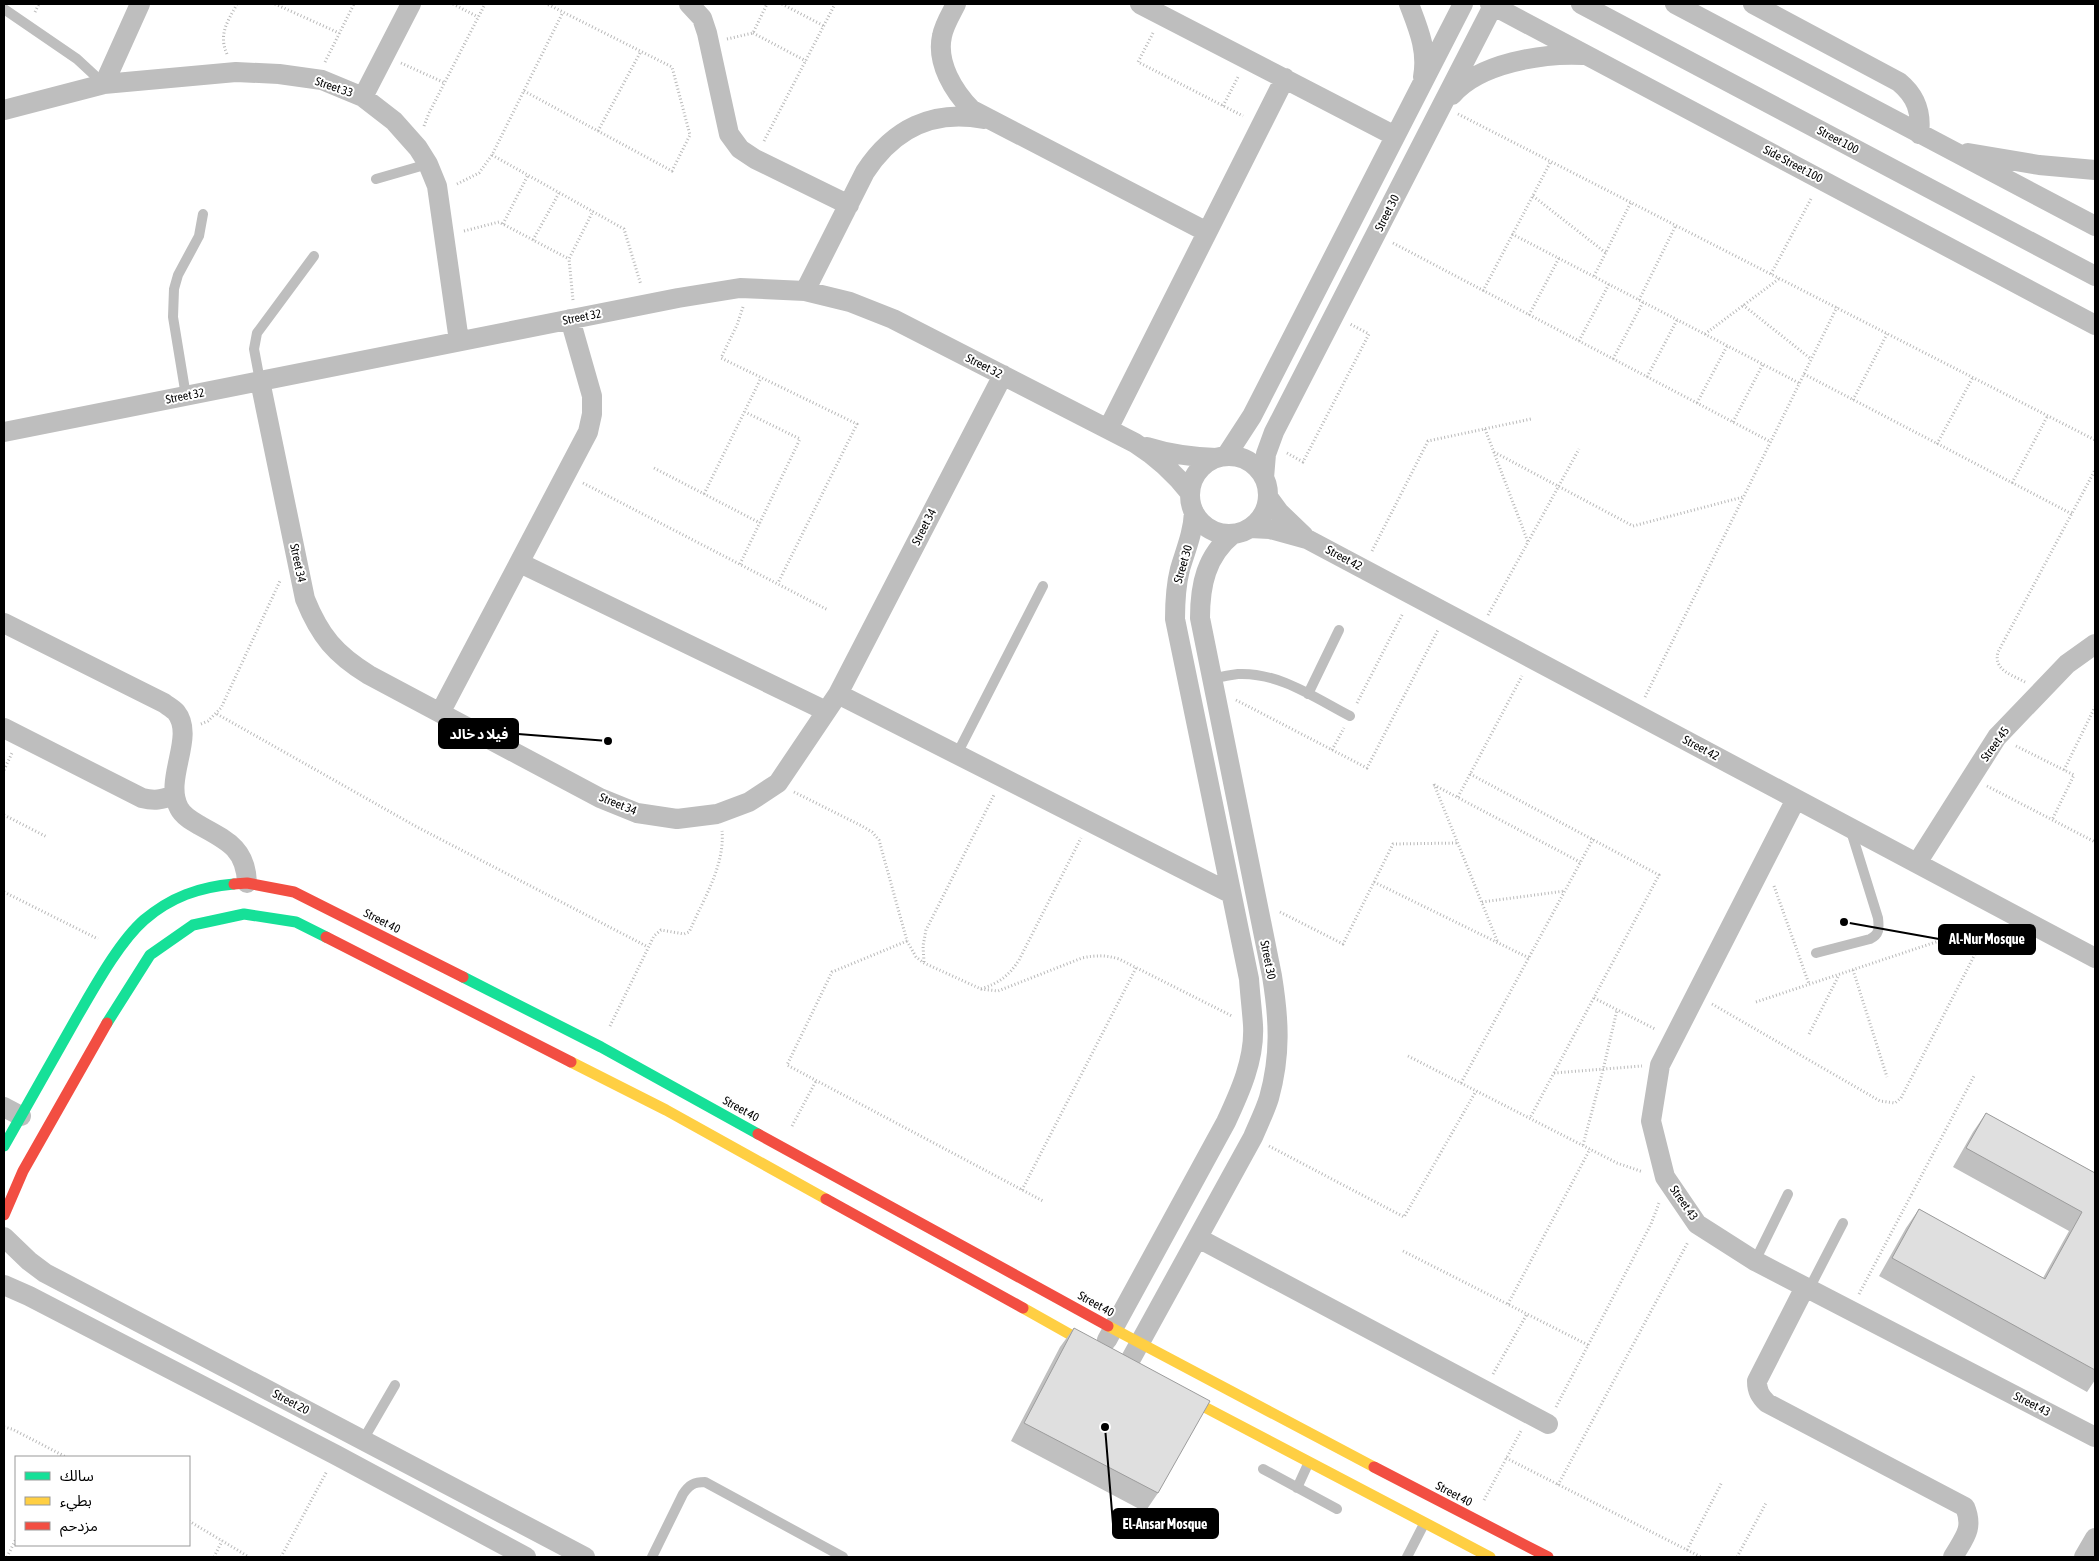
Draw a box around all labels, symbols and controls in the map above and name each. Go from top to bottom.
street label: Street 33 [313,74,355,100]
street label: Street 100 [1815,123,1861,157]
street label: Side Street 100 [1761,142,1826,186]
street label: Street 30 [1372,192,1402,234]
street label: Street 32 [561,306,603,328]
street label: Street 32 [963,351,1005,381]
street label: Street 32 [164,385,206,407]
street label: Street 34 [909,506,939,548]
street label: Street 34 [287,542,309,584]
street label: Street 30 [1171,543,1195,585]
street label: Street 42 [1323,543,1365,573]
callout: فيلا د خالد [439,719,518,748]
street label: Street 45 [1978,724,2012,764]
text: فيلا د خالد [450,726,508,742]
street label: Street 42 [1680,733,1722,763]
street label: Street 34 [597,790,639,818]
street label: Street 40 [361,906,403,936]
callout: Al-Nur Mosque [1939,925,2035,954]
text: Al-Nur Mosque [1948,931,2025,947]
street label: Street 30 [1257,939,1279,981]
street label: Street 40 [720,1093,762,1125]
street label: Street 43 [1667,1183,1701,1223]
street label: Street 40 [1075,1288,1117,1320]
street label: Street 20 [270,1387,312,1418]
street label: Street 43 [2011,1389,2053,1419]
legend [15,1456,190,1546]
text: سالك [60,1467,94,1484]
street label: Street 40 [1433,1479,1475,1510]
text: بطيء [60,1492,92,1512]
callout: El-Ansar Mosque [1113,1509,1218,1538]
text: El-Ansar Mosque [1123,1516,1207,1532]
text: مزدحم [60,1517,98,1537]

